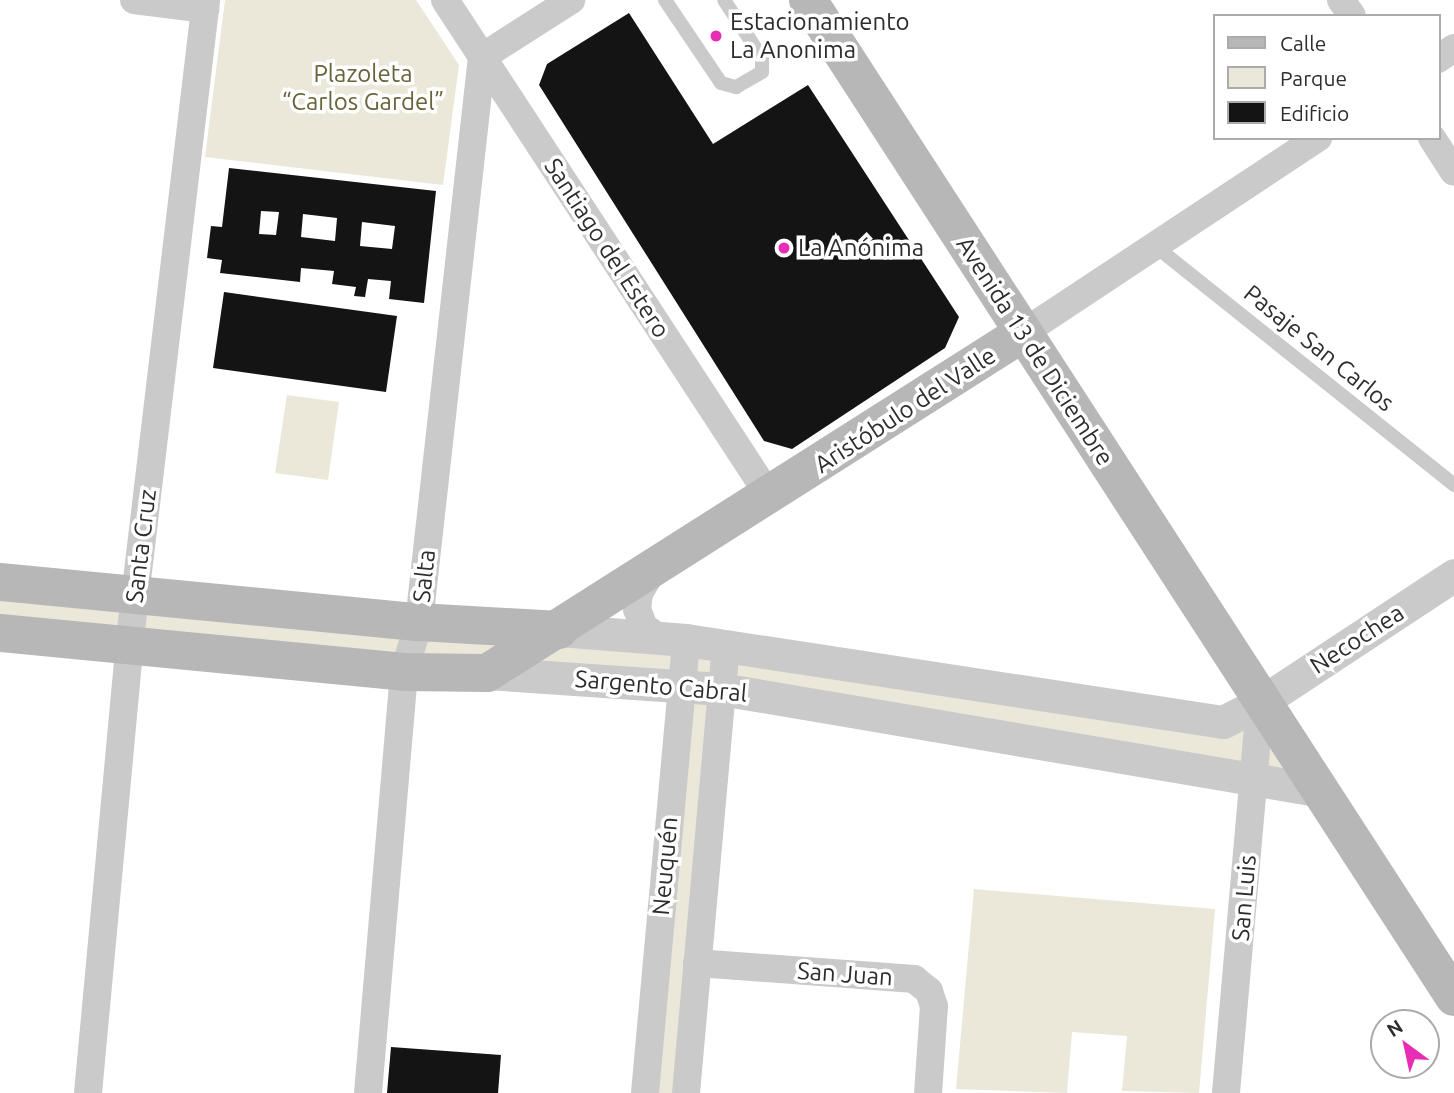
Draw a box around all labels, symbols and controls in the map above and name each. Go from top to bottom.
place label: Estacionamiento La Anonima [730,8,910,64]
legend [1212,14,1440,140]
marker: Estacionamiento La Anonima [708,28,724,44]
text: Calle [1280,31,1326,55]
park label: Plazoleta “Carlos Gardel” [282,60,444,116]
text: Parque [1280,66,1347,90]
text: Edificio [1280,101,1349,125]
street label: Santiago del Estero [538,153,676,343]
street label: Avenida 13 de Diciembre [950,231,1120,471]
place label: La Anónima [798,234,924,262]
marker: La Anónima [776,240,792,256]
street label: Pasaje San Carlos [1238,279,1400,417]
street label: Aristóbulo del Valle [809,341,1001,479]
street label: Santa Cruz [120,487,162,605]
street label: Salta [407,548,441,604]
street label: Necochea [1305,598,1409,680]
street label: Sargento Cabral [574,664,748,708]
street label: Neuquén [646,816,684,916]
street label: San Luis [1226,854,1262,942]
street label: San Juan [796,956,894,992]
north arrow [1370,1009,1440,1079]
text: N [1383,1015,1407,1041]

